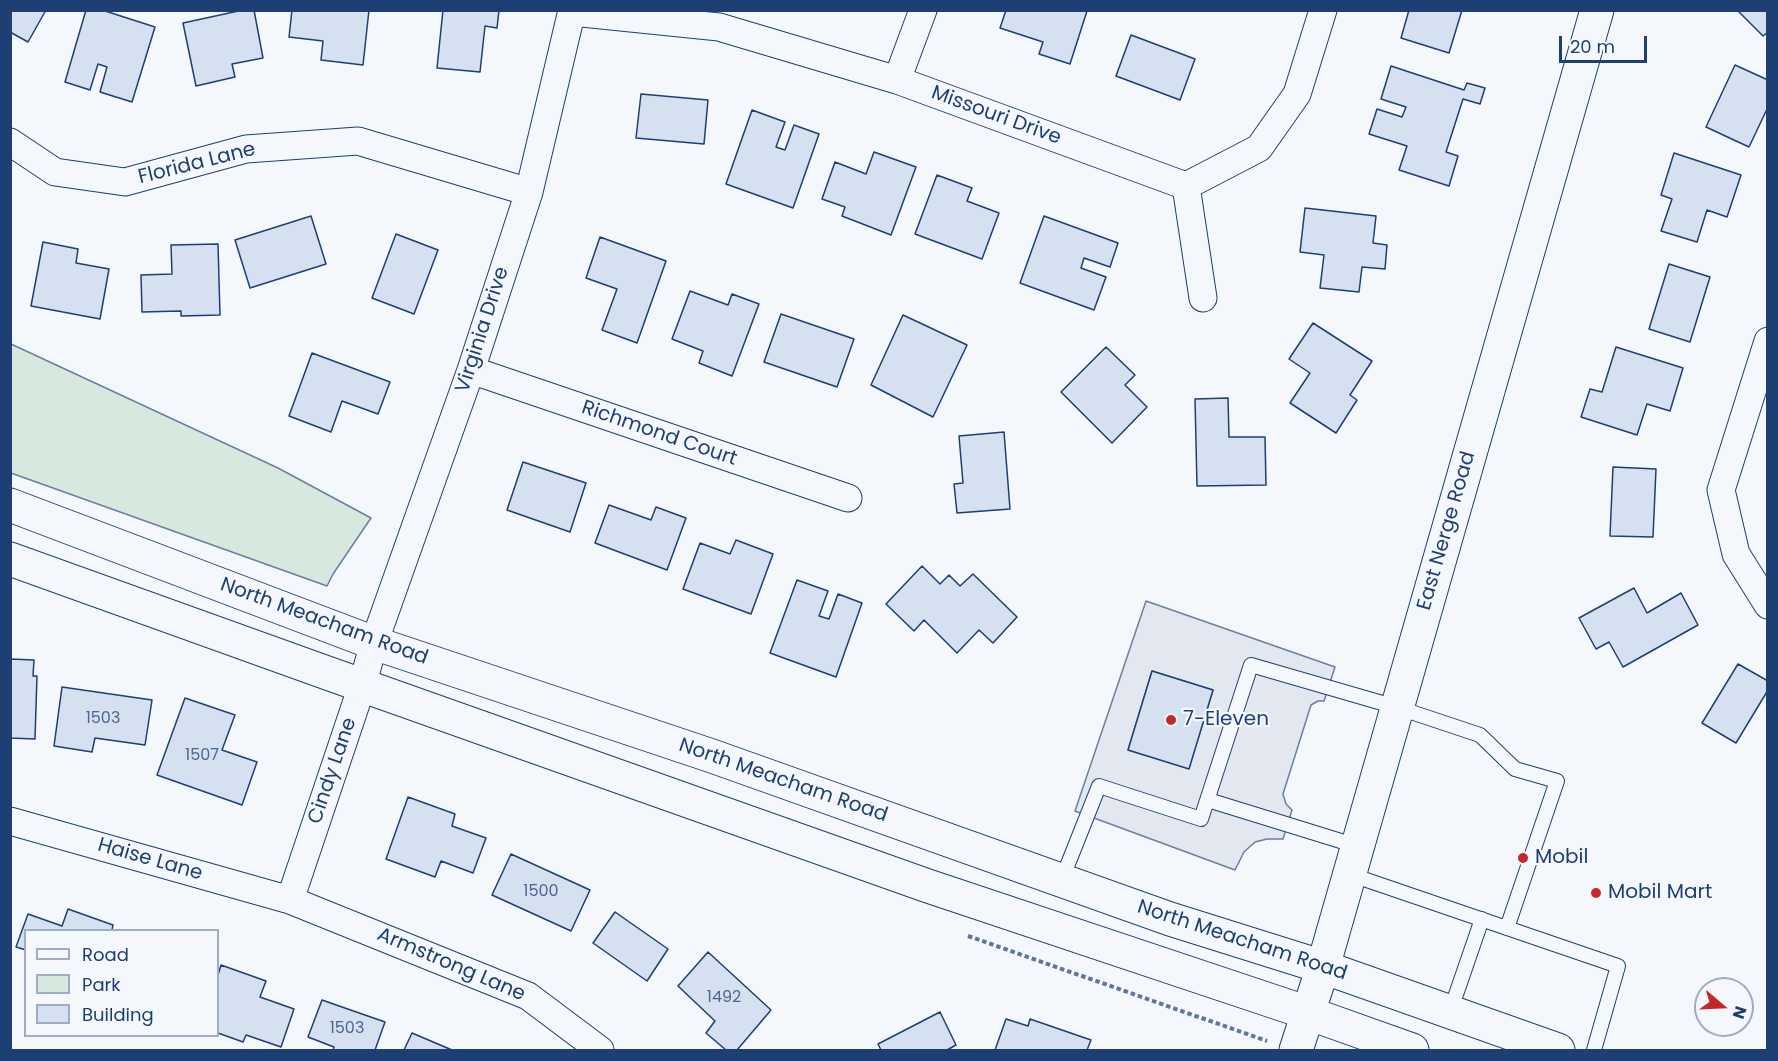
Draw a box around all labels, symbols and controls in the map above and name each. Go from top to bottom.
scale bar [1562,24,1650,62]
text: 20 m [1570,34,1615,59]
street label: Missouri Drive [928,81,1064,151]
street label: Florida Lane [136,138,258,190]
street label: Virginia Drive [451,264,515,396]
street label: Richmond Court [578,396,740,472]
street label: East Nerge Road [1413,449,1481,613]
street label: North Meacham Road [217,573,431,671]
place label: 7-Eleven [1183,708,1269,732]
house number: 1503 [86,709,120,729]
marker: 7-Eleven [1164,713,1178,727]
street label: Cindy Lane [304,715,362,827]
street label: North Meacham Road [675,734,891,828]
house number: 1507 [185,746,219,766]
street label: Haise Lane [95,834,205,886]
place label: Mobil [1535,846,1588,870]
marker: Mobil [1516,851,1530,865]
place label: Mobil Mart [1608,881,1712,905]
house number: 1500 [523,882,559,902]
marker: Mobil Mart [1589,886,1603,900]
street label: North Meacham Road [1134,896,1350,986]
street label: Armstrong Lane [373,923,529,1007]
legend [24,929,219,1037]
text: Road [82,942,129,967]
text: Park [82,972,121,997]
north arrow [1694,977,1754,1037]
house number: 1492 [707,988,741,1008]
text: Building [82,1002,154,1027]
text: N [1727,1003,1752,1022]
house number: 1503 [330,1019,364,1039]

